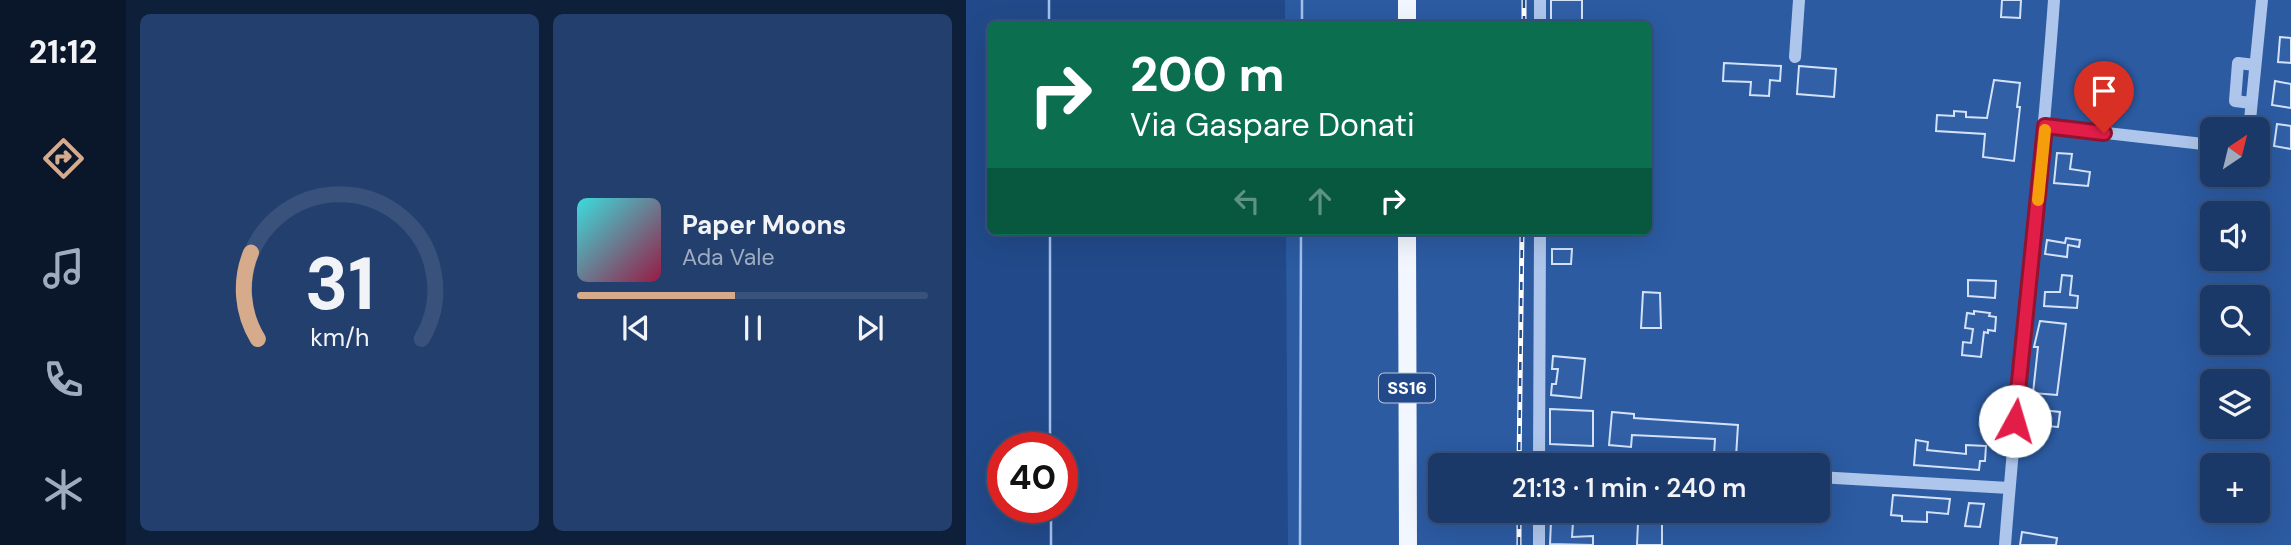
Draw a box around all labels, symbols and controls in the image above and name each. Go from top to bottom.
text: 21:12 [29,31,97,73]
text: 200 m [1130,42,1285,106]
icon: right [1015,49,1106,140]
pin [2074,61,2134,133]
icon: arrive [2085,72,2123,110]
text: Via Gaspare Donati [1130,104,1415,146]
north arrow [2200,117,2270,187]
map controls [2200,117,2270,523]
icon: directions [39,134,88,183]
icon: left [1228,182,1266,220]
icon: ahead [1301,182,1339,220]
icon: right [1374,182,1412,220]
button: sound [2200,201,2270,271]
text: Paper Moons [682,208,846,242]
text: 31 [305,237,374,332]
text: Ada Vale [682,242,775,272]
icon: music [39,244,88,293]
button: search [2200,285,2270,355]
icon: previous [617,309,655,347]
icon: pause [734,309,772,347]
icon: next [851,309,889,347]
text: km/h [310,320,369,353]
icon: phone [39,355,88,404]
button: layers [2200,369,2270,439]
road number: SS16 [1379,374,1435,402]
position arrow [1978,384,2052,458]
speed limit sign: 40 [987,432,1078,523]
button: + [2200,453,2270,523]
icon: climate [39,465,88,514]
text: 21:13 · 1 min · 240 m [1512,471,1746,505]

